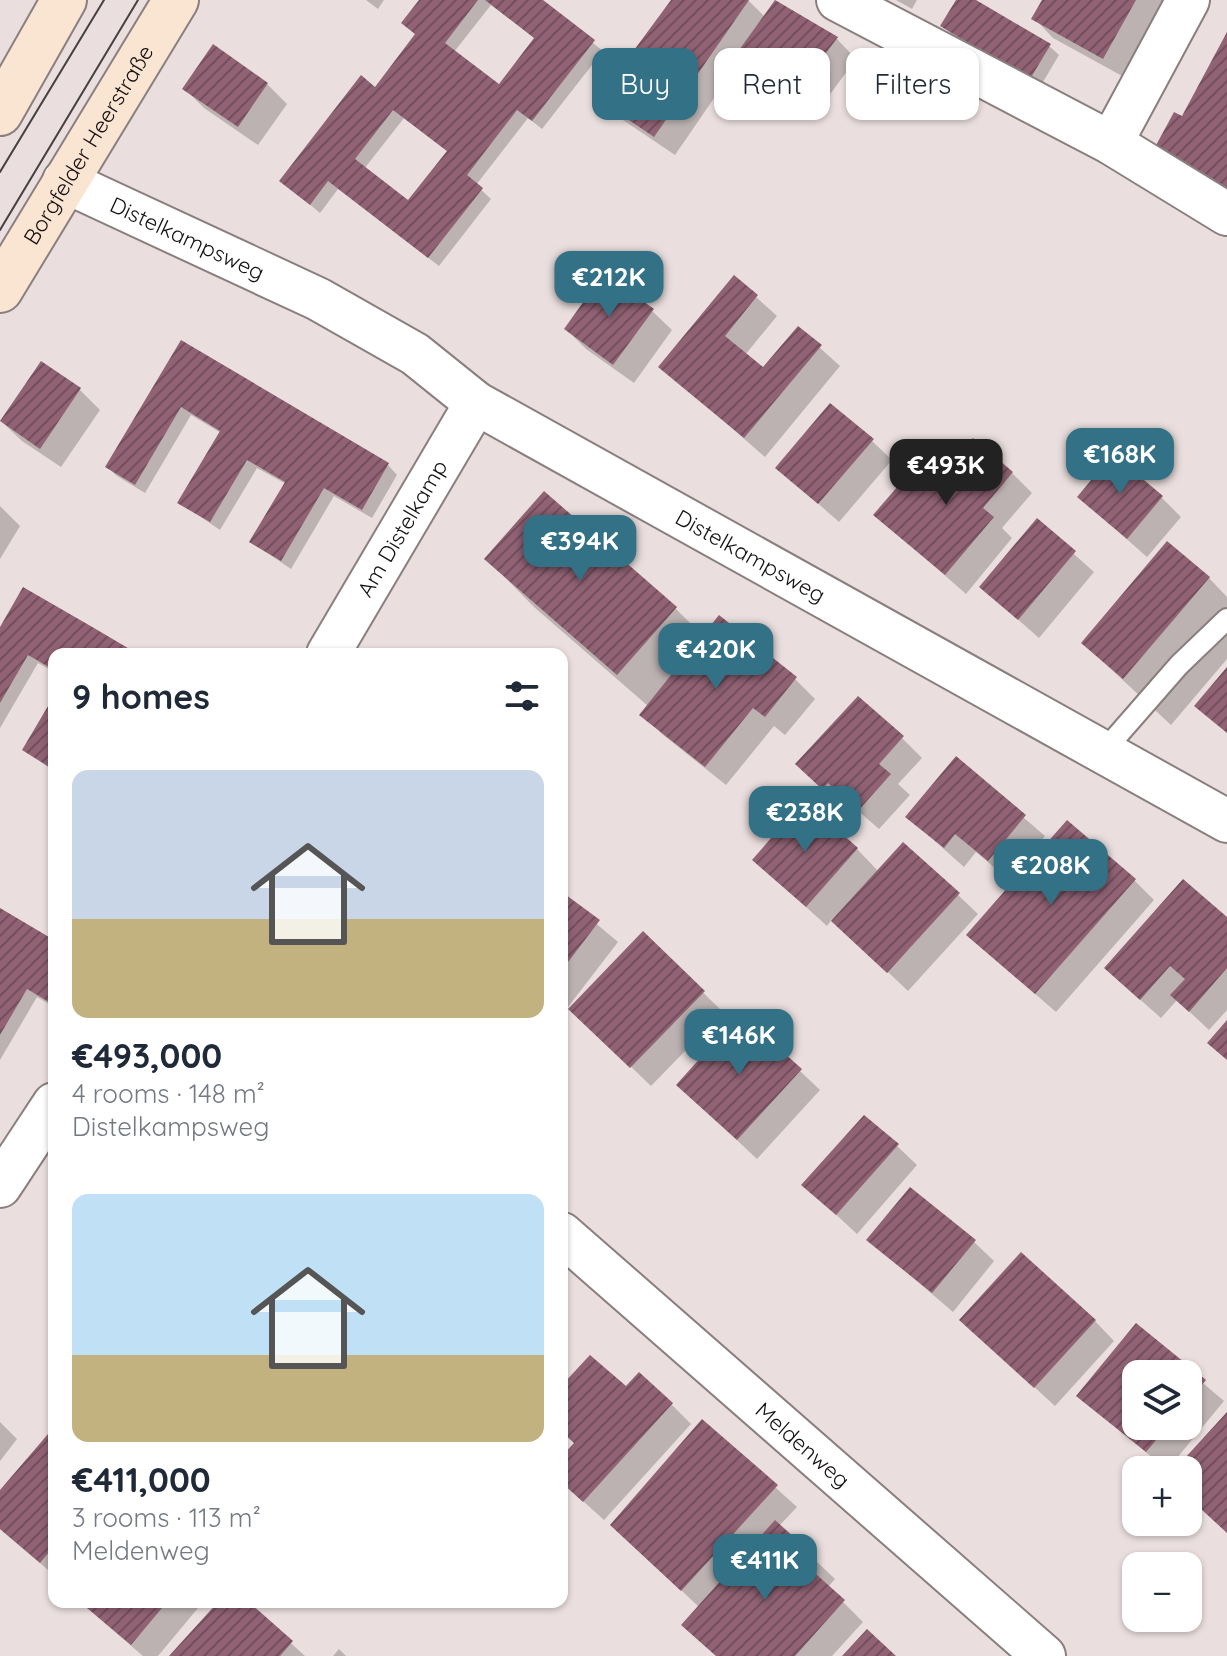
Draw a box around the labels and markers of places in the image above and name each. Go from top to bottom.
pin: €212K [553,251,665,319]
pin: €168K [1064,428,1176,496]
pin: €493K [890,439,1002,507]
pin: €394K [524,515,636,583]
pin: €420K [660,623,772,691]
pin: €238K [749,786,861,854]
pin: €208K [995,839,1107,907]
pin: €146K [683,1009,795,1077]
pin: €411K [709,1534,821,1602]

